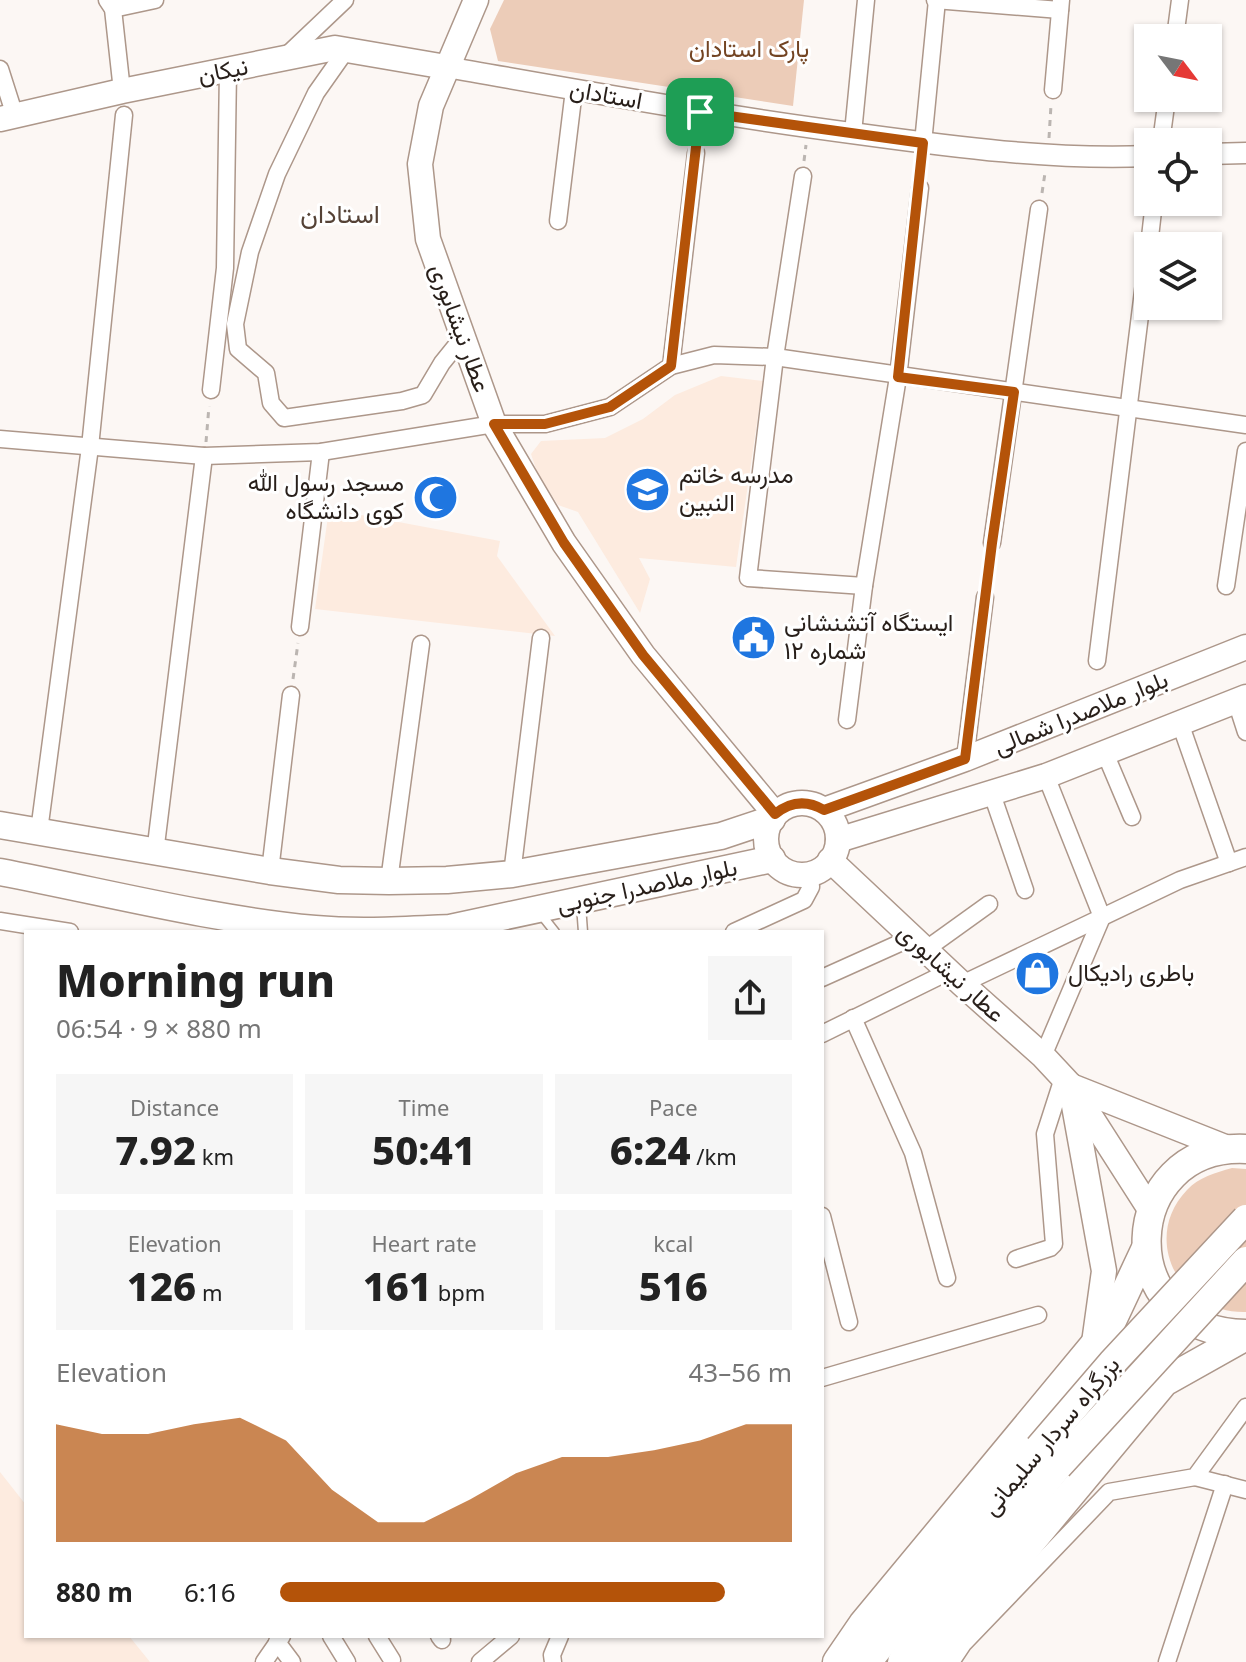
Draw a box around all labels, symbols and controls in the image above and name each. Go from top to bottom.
north arrow [1134,24,1222,112]
map controls [1134,24,1222,320]
park label: پارک استادان [689,31,809,65]
street label: نیکان [195,49,251,91]
street label: استادان [567,71,645,116]
pin [666,78,734,146]
icon: arrive [678,90,722,134]
button: locate [1134,128,1222,216]
district label: استادان [300,195,380,231]
button: layers [1134,232,1222,320]
street label: عطار نیشابوری [423,259,500,396]
place label: مدرسه خاتم النبین [679,457,793,518]
place label: مسجد رسول الله کوی دانشگاه [248,465,404,526]
school or university icon: مدرسه خاتم النبین [624,465,672,513]
mosque icon: مسجد رسول الله کوی دانشگاه [411,473,459,521]
place label: ایستگاه آتشنشانی شماره ۱۲ [784,605,953,666]
public building icon: ایستگاه آتشنشانی شماره ۱۲ [729,613,777,661]
street label: بلوار ملاصدرا شمالی [988,662,1173,762]
street label: بلوار ملاصدرا جنوبی [553,849,740,920]
street label: عطار نیشابوری [891,915,1013,1029]
shop icon: باطری رادیکال [1013,949,1061,997]
text: Morning run [56,950,335,1010]
place label: باطری رادیکال [1068,955,1194,988]
button: share [708,956,792,1040]
text: 06:54 · 9 × 880 m [56,1010,262,1046]
text: Distance [130,1092,219,1122]
text: Time [399,1092,449,1122]
text: Pace [649,1092,698,1122]
text: 7.92 [115,1122,196,1177]
text: 50:41 [372,1122,476,1177]
text: 6:24 [610,1122,691,1177]
text: km [196,1141,234,1171]
text: /km [691,1141,737,1171]
text: Elevation [128,1228,222,1258]
text: Heart rate [371,1228,477,1258]
text: kcal [653,1228,693,1258]
text: 126 [127,1258,196,1313]
text: 161 [363,1258,432,1313]
text: 516 [639,1258,708,1313]
text: m [196,1277,223,1307]
text: bpm [432,1277,485,1307]
street label: بزرگراه سردار سلیمانی [973,1348,1126,1522]
text: Elevation [56,1354,167,1390]
text: 43–56 m [688,1354,792,1390]
text: 880 m [56,1574,133,1610]
text: 6:16 [184,1574,236,1610]

